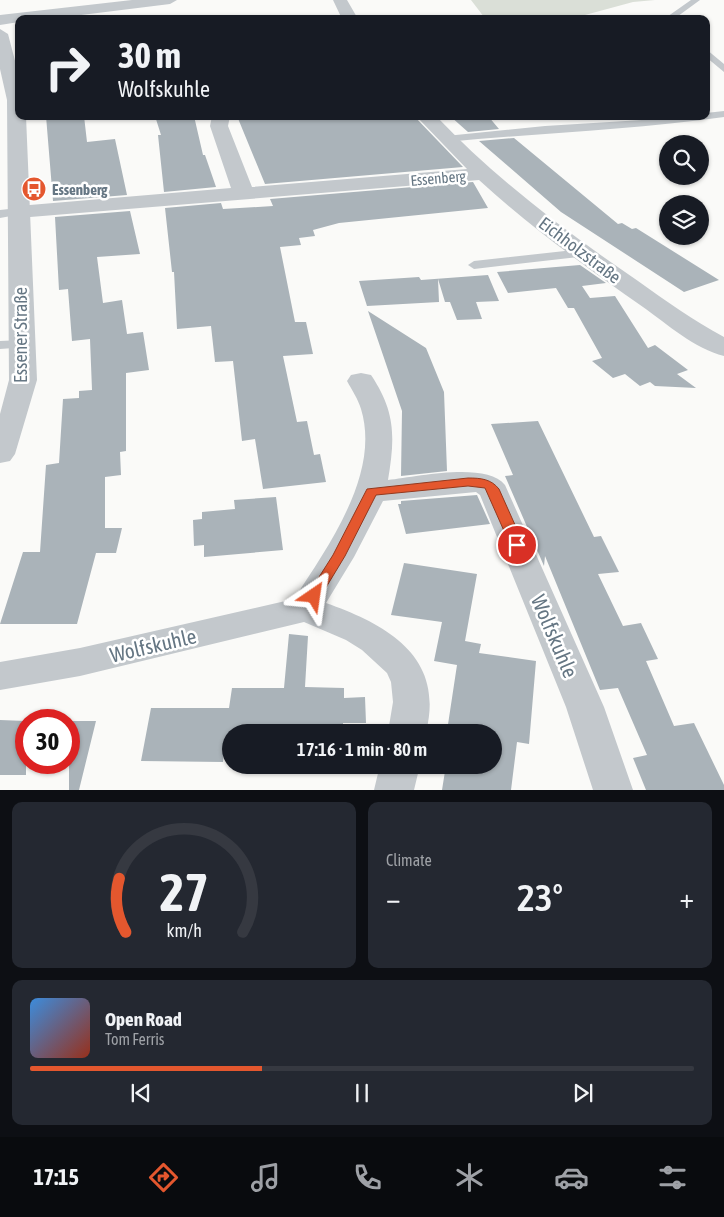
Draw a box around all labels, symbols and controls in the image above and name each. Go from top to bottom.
icon: right [35,35,100,100]
text: 30 m [118,35,181,75]
text: Wolfskuhle [118,76,210,102]
map controls [659,135,709,245]
button: search [659,135,709,185]
street label: Essenberg [410,167,467,189]
bus stop icon: Essenberg [21,176,47,202]
place label: Essenberg [52,181,108,198]
button: layers [659,195,709,245]
street label: Eichholzstraße [535,212,625,288]
street label: Essener Straße [10,287,31,383]
pin [496,524,538,566]
icon: arrive [503,531,531,559]
position arrow [287,569,339,621]
street label: Wolfskuhle [527,591,583,681]
street label: Wolfskuhle [108,623,198,667]
speed limit sign: 30 [15,709,80,774]
text: 17:16 · 1 min · 80 m [297,738,427,760]
text: Climate [386,851,432,869]
text: 27 [160,862,208,922]
text: 23° [517,876,563,919]
text: − [386,882,401,914]
text: + [679,882,694,914]
text: km/h [166,920,202,941]
text: Open Road [105,1008,182,1030]
text: Tom Ferris [105,1030,164,1048]
icon: previous [127,1079,155,1107]
icon: pause [348,1079,376,1107]
icon: next [569,1079,597,1107]
icon: directions [146,1160,181,1195]
icon: music [248,1160,283,1195]
icon: phone [350,1160,385,1195]
icon: climate [452,1160,487,1195]
icon: car [554,1160,589,1195]
icon: filters [655,1160,690,1195]
text: 17:15 [33,1164,79,1190]

